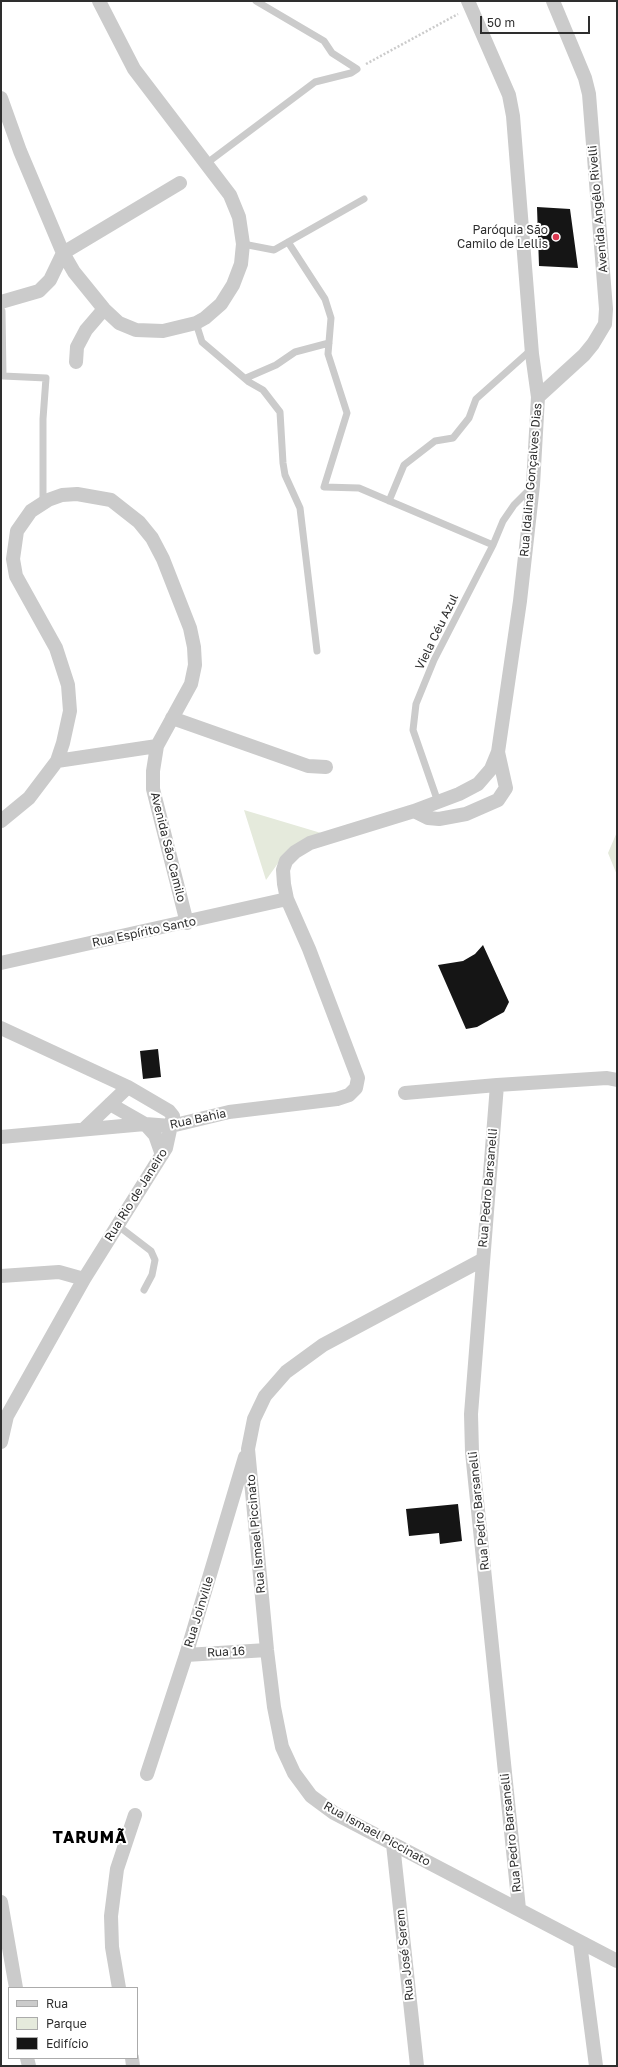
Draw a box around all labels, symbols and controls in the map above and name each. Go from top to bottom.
scale bar [482,8,592,34]
text: 50 m [487,15,515,30]
street label: Avenida Angêlo Rivelli [585,145,611,273]
place label: Paróquia São Camilo de Lellis [457,223,548,251]
marker: Paróquia São Camilo de Lellis [551,232,561,242]
street label: Rua Idalina Gonçalves Dias [517,402,545,558]
street label: Viela Céu Azul [412,592,462,672]
street label: Avenida São Camilo [147,790,189,904]
street label: Rua Espírito Santo [91,914,197,950]
street label: Rua Bahia [169,1106,227,1132]
street label: Rua Pedro Barsanelli [476,1128,500,1248]
street label: Rua Rio de Janeiro [102,1146,170,1244]
street label: Rua Pedro Barsanelli [466,1451,492,1571]
street label: Rua Ismael Piccinato [244,1474,268,1594]
street label: Rua Joinville [181,1575,217,1649]
street label: Rua 16 [207,1644,245,1660]
street label: Rua Pedro Barsanelli [498,1773,524,1893]
street label: Rua Ismael Piccinato [321,1799,433,1869]
district label: TARUMÃ [53,1828,127,1848]
street label: Rua José Serem [393,1909,417,2001]
legend [8,1987,138,2059]
text: Rua [46,1996,68,2011]
text: Parque [46,2016,87,2031]
text: Edifício [46,2036,88,2051]

